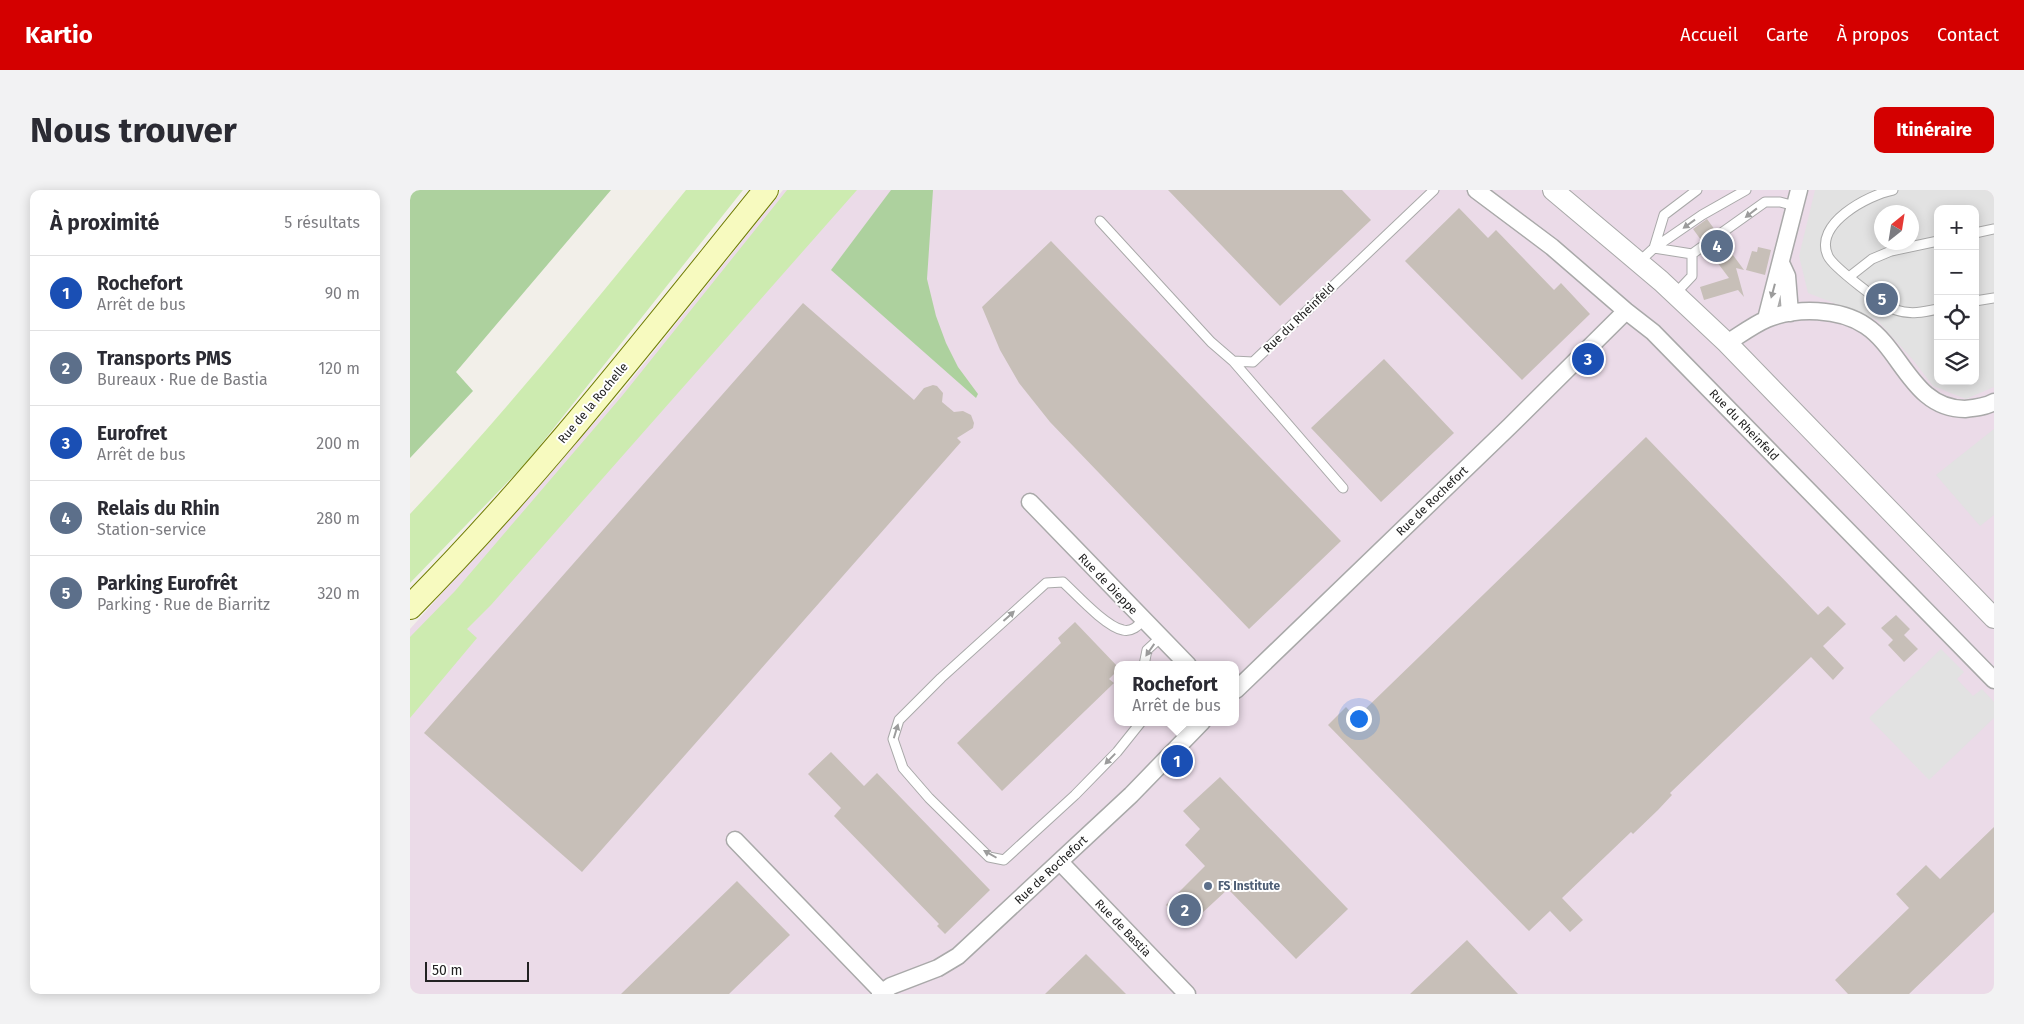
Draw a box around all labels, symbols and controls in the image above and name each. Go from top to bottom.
text: Kartio [25,21,93,49]
text: Accueil [1680,24,1738,46]
text: Carte [1766,24,1809,46]
text: À propos [1837,24,1909,46]
text: Contact [1937,24,1999,46]
button: Itinéraire [1874,107,1994,153]
text: Nous trouver [30,109,237,151]
north arrow [1874,205,1919,250]
map controls [1934,205,1979,385]
button: + [1934,205,1979,250]
one-way arrow [1745,208,1758,219]
text: À proximité [50,210,159,236]
text: 5 résultats [284,213,360,232]
one-way arrow [1682,219,1696,229]
pin: 4 [1701,227,1733,265]
button: − [1934,250,1979,295]
text: Rochefort [97,272,183,295]
street label: Rue du Rheinfeld [1260,280,1338,356]
pin: 5 [1866,280,1898,318]
one-way arrow [1768,283,1776,298]
text: 1 [62,284,70,303]
text: 90 m [325,284,360,303]
text: Arrêt de bus [97,295,186,314]
button: locate [1934,295,1979,340]
pin: 3 [1572,340,1604,378]
button: layers [1934,340,1979,385]
text: Transports PMS [97,347,232,370]
text: 2 [62,359,70,378]
text: 120 m [318,359,360,378]
street label: Rue de la Rochelle [555,360,631,446]
text: Bureaux · Rue de Bastia [97,370,268,389]
street label: Rue du Rheinfeld [1706,386,1782,464]
text: Eurofret [97,422,167,445]
text: 3 [62,434,70,453]
text: 200 m [316,434,360,453]
text: Arrêt de bus [97,445,186,464]
street label: Rue de Rochefort [1393,463,1471,539]
text: Relais du Rhin [97,497,220,520]
text: 4 [61,509,71,528]
text: 280 m [316,509,360,528]
text: Station-service [97,520,206,539]
street label: Rue de Dieppe [1075,551,1141,617]
text: Parking Eurofrêt [97,572,238,595]
text: 5 [62,584,70,603]
text: 320 m [317,584,360,603]
text: Parking · Rue de Biarritz [97,595,270,614]
one-way arrow [1002,610,1014,622]
one-way arrow [1145,643,1155,657]
popup [1114,661,1239,726]
text: Rochefort [1132,673,1218,696]
text: Arrêt de bus [1132,696,1221,715]
your location [1346,706,1372,732]
one-way arrow [892,723,900,738]
pin: 1 [1161,742,1193,780]
one-way arrow [1104,753,1116,765]
street label: Rue de Rochefort [1012,832,1091,907]
one-way arrow [983,850,996,859]
place label: FS Institute [1218,879,1280,893]
marker: FS Institute [1202,880,1214,892]
pin: 2 [1169,891,1201,929]
street label: Rue de Bastia [1092,896,1154,960]
scale bar [425,959,529,982]
text: 50 m [432,962,463,979]

